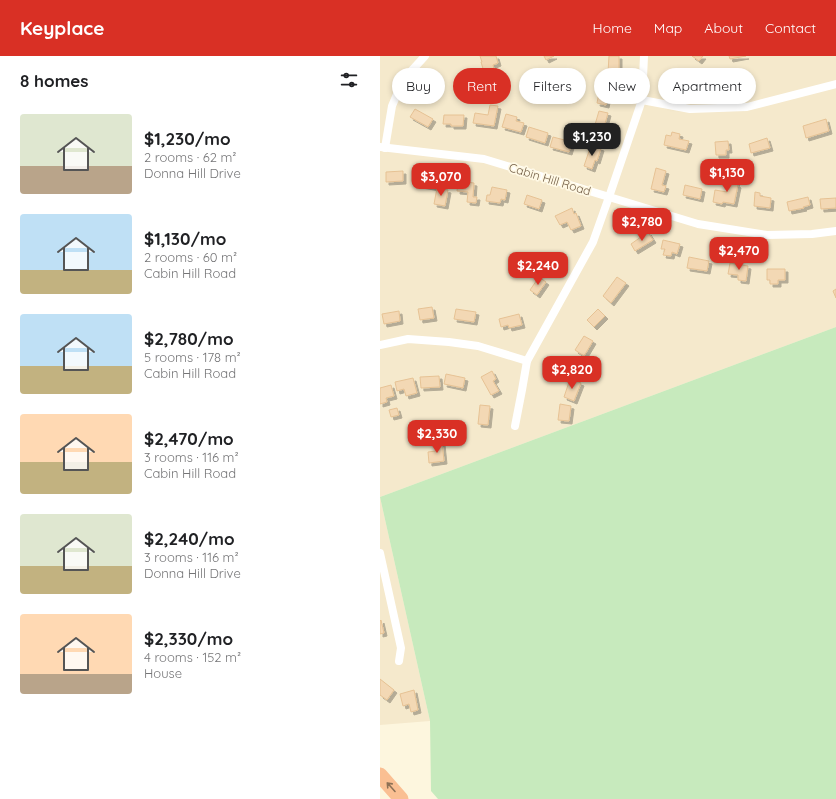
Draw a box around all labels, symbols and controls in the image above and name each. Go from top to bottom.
text: Keyplace [20,16,104,40]
text: Home [593,19,632,37]
text: Map [654,19,682,37]
text: About [704,19,743,37]
text: Contact [765,19,816,37]
chip: Buy [392,68,445,104]
chip: Rent [453,68,511,104]
chip: Filters [519,68,586,104]
chip: New [594,68,650,104]
chip: Apartment [658,68,756,104]
icon: filters [338,69,360,91]
text: 8 homes [20,70,89,91]
pin: $1,230 [559,123,625,157]
text: $1,230/mo [144,128,231,149]
text: $1,230 [573,128,611,144]
icon: home [52,130,100,178]
text: 2 rooms · 62 m² [144,149,236,165]
street label: Cabin Hill Road [507,159,593,199]
pin: $1,130 [694,159,760,193]
pin: $3,070 [408,163,474,197]
text: $1,130 [709,164,745,180]
text: Donna Hill Drive [144,165,241,181]
text: $3,070 [421,168,461,184]
pin: $2,780 [609,208,675,242]
text: $2,780 [622,213,662,229]
text: $1,130/mo [144,228,226,249]
icon: home [52,230,100,278]
pin: $2,470 [706,237,772,271]
text: $2,470 [718,242,760,258]
text: 2 rooms · 60 m² [144,249,237,265]
pin: $2,240 [505,252,571,286]
text: $2,240 [517,257,559,273]
text: Cabin Hill Road [144,265,236,281]
text: $2,780/mo [144,328,234,349]
icon: home [52,330,100,378]
text: 5 rooms · 178 m² [144,349,241,365]
pin: $2,820 [539,356,605,390]
text: $2,820 [551,361,593,377]
text: Cabin Hill Road [144,365,236,381]
pin: $2,330 [404,420,470,454]
text: $2,330 [417,425,457,441]
text: $2,470/mo [144,428,234,449]
icon: home [52,430,100,478]
text: 3 rooms · 116 m² [144,449,239,465]
text: Cabin Hill Road [144,465,236,481]
text: $2,240/mo [144,528,235,549]
icon: home [52,530,100,578]
text: 3 rooms · 116 m² [144,549,239,565]
text: Donna Hill Drive [144,565,241,581]
text: $2,330/mo [144,628,233,649]
icon: home [52,630,100,678]
text: 4 rooms · 152 m² [144,649,241,665]
text: House [144,665,182,681]
one-way arrow [386,782,395,792]

